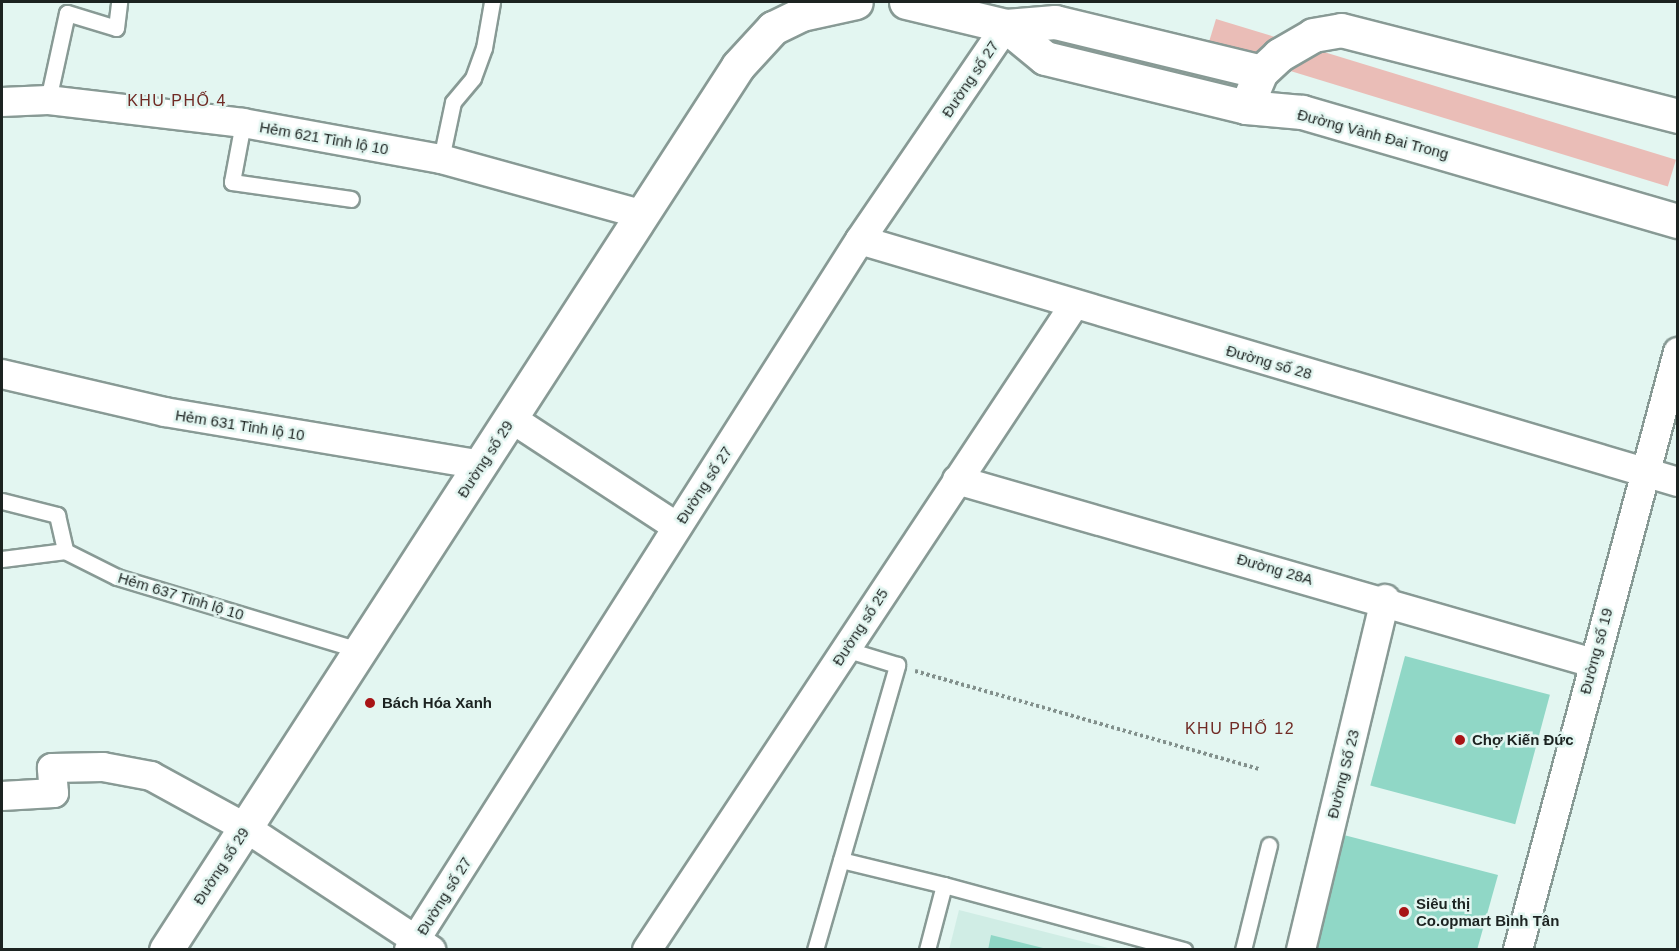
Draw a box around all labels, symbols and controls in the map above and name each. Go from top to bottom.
street label: Đường số 27 [938,37,1002,121]
district label: KHU PHỐ 4 [127,91,227,111]
street label: Đường Vành Đai Trong [1295,105,1451,163]
street label: Hẻm 621 Tỉnh lộ 10 [258,118,390,158]
street label: Đường số 28 [1224,341,1314,383]
street label: Hẻm 631 Tỉnh lộ 10 [174,406,306,444]
street label: Đường số 29 [453,417,517,501]
street label: Đường số 27 [672,443,736,527]
street label: Đường 28A [1235,550,1315,588]
street label: Hẻm 637 Tỉnh lộ 10 [116,568,246,624]
street label: Đường số 25 [828,585,892,669]
street label: Đường số 19 [1576,606,1616,696]
place label: Bách Hóa Xanh [382,694,492,712]
marker: Bách Hóa Xanh [363,696,377,710]
district label: KHU PHỐ 12 [1185,719,1295,739]
street label: Đường Số 23 [1323,728,1363,820]
place label: Chợ Kiến Đức [1472,731,1574,749]
marker: Chợ Kiến Đức [1453,733,1467,747]
street label: Đường số 29 [189,824,253,908]
street label: Đường số 27 [413,854,475,938]
place label: Siêu thị Co.opmart Bình Tân [1416,894,1559,929]
marker: Siêu thị Co.opmart Bình Tân [1397,905,1411,919]

